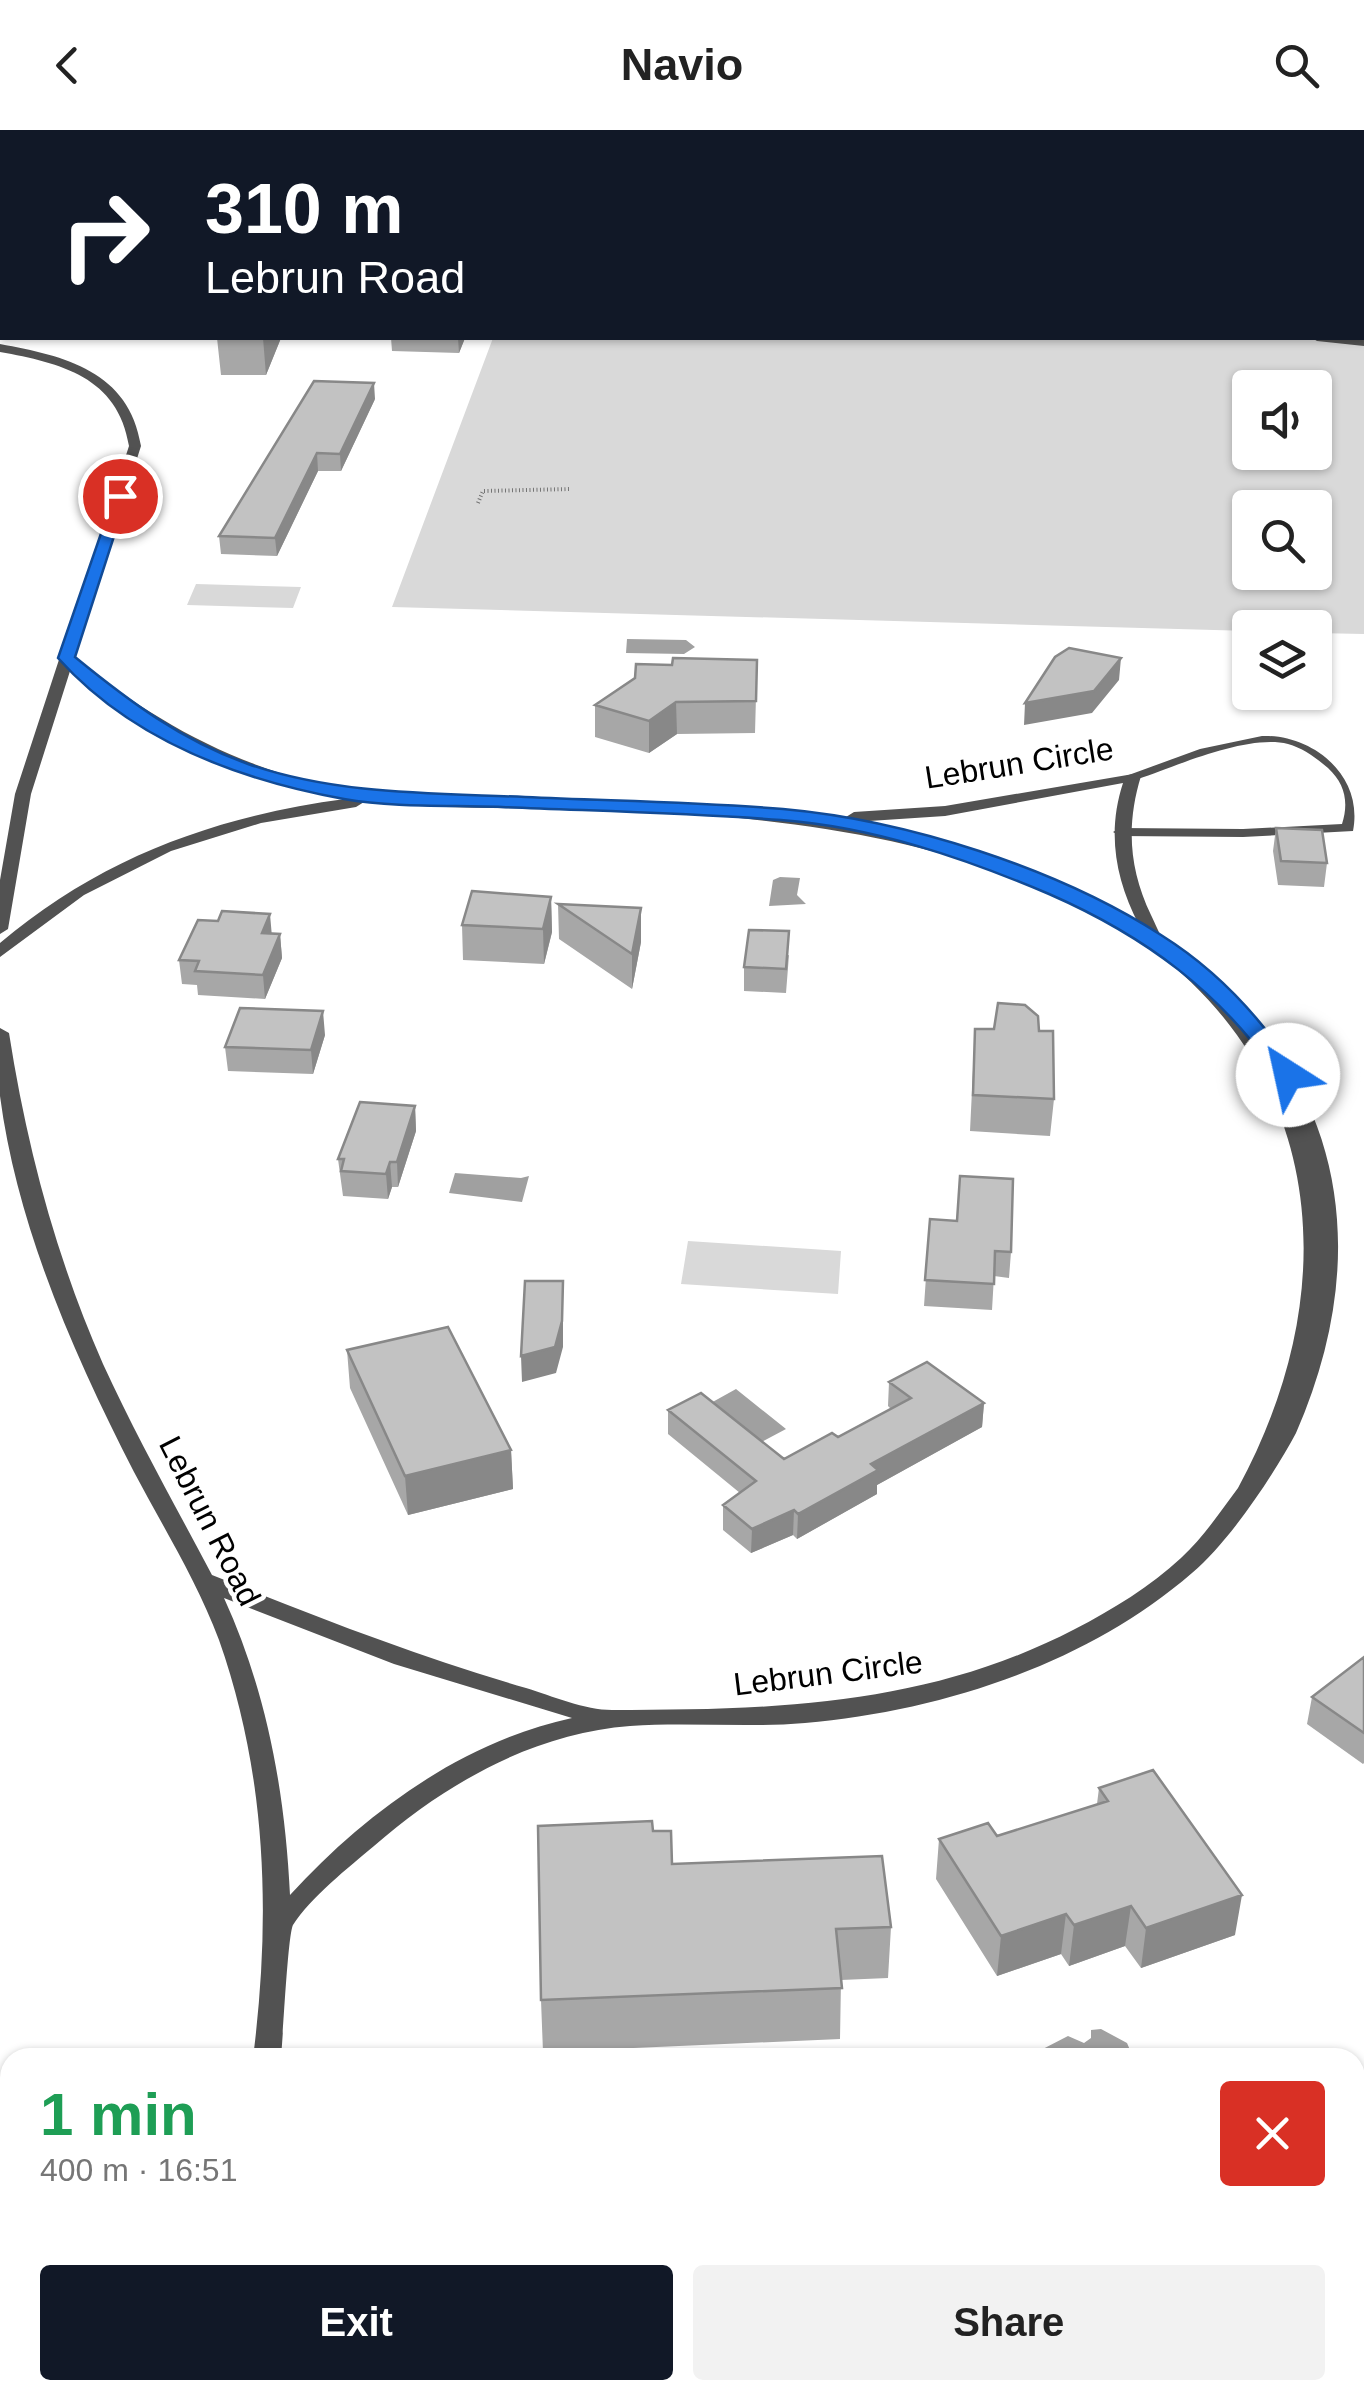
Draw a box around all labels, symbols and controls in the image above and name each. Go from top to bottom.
icon: back [40,38,95,93]
icon: search [1269,38,1324,93]
text: Navio [621,39,743,90]
icon: right [40,170,170,300]
text: 310 m [205,170,403,248]
text: Lebrun Road [205,252,465,303]
map controls [1232,370,1332,710]
button: sound [1232,370,1332,470]
pin [78,454,163,539]
icon: arrive [93,469,148,524]
button: search [1232,490,1332,590]
button: layers [1232,610,1332,710]
street label: Lebrun Circle [922,730,1116,796]
position arrow [1236,1023,1340,1127]
street label: Lebrun Road [152,1430,268,1612]
street label: Lebrun Circle [731,1644,925,1702]
text: 1 min [40,2081,197,2148]
button: close [1220,2081,1325,2186]
text: 400 m · 16:51 [40,2152,237,2188]
button: Exit [40,2265,673,2380]
button: Share [693,2265,1325,2380]

